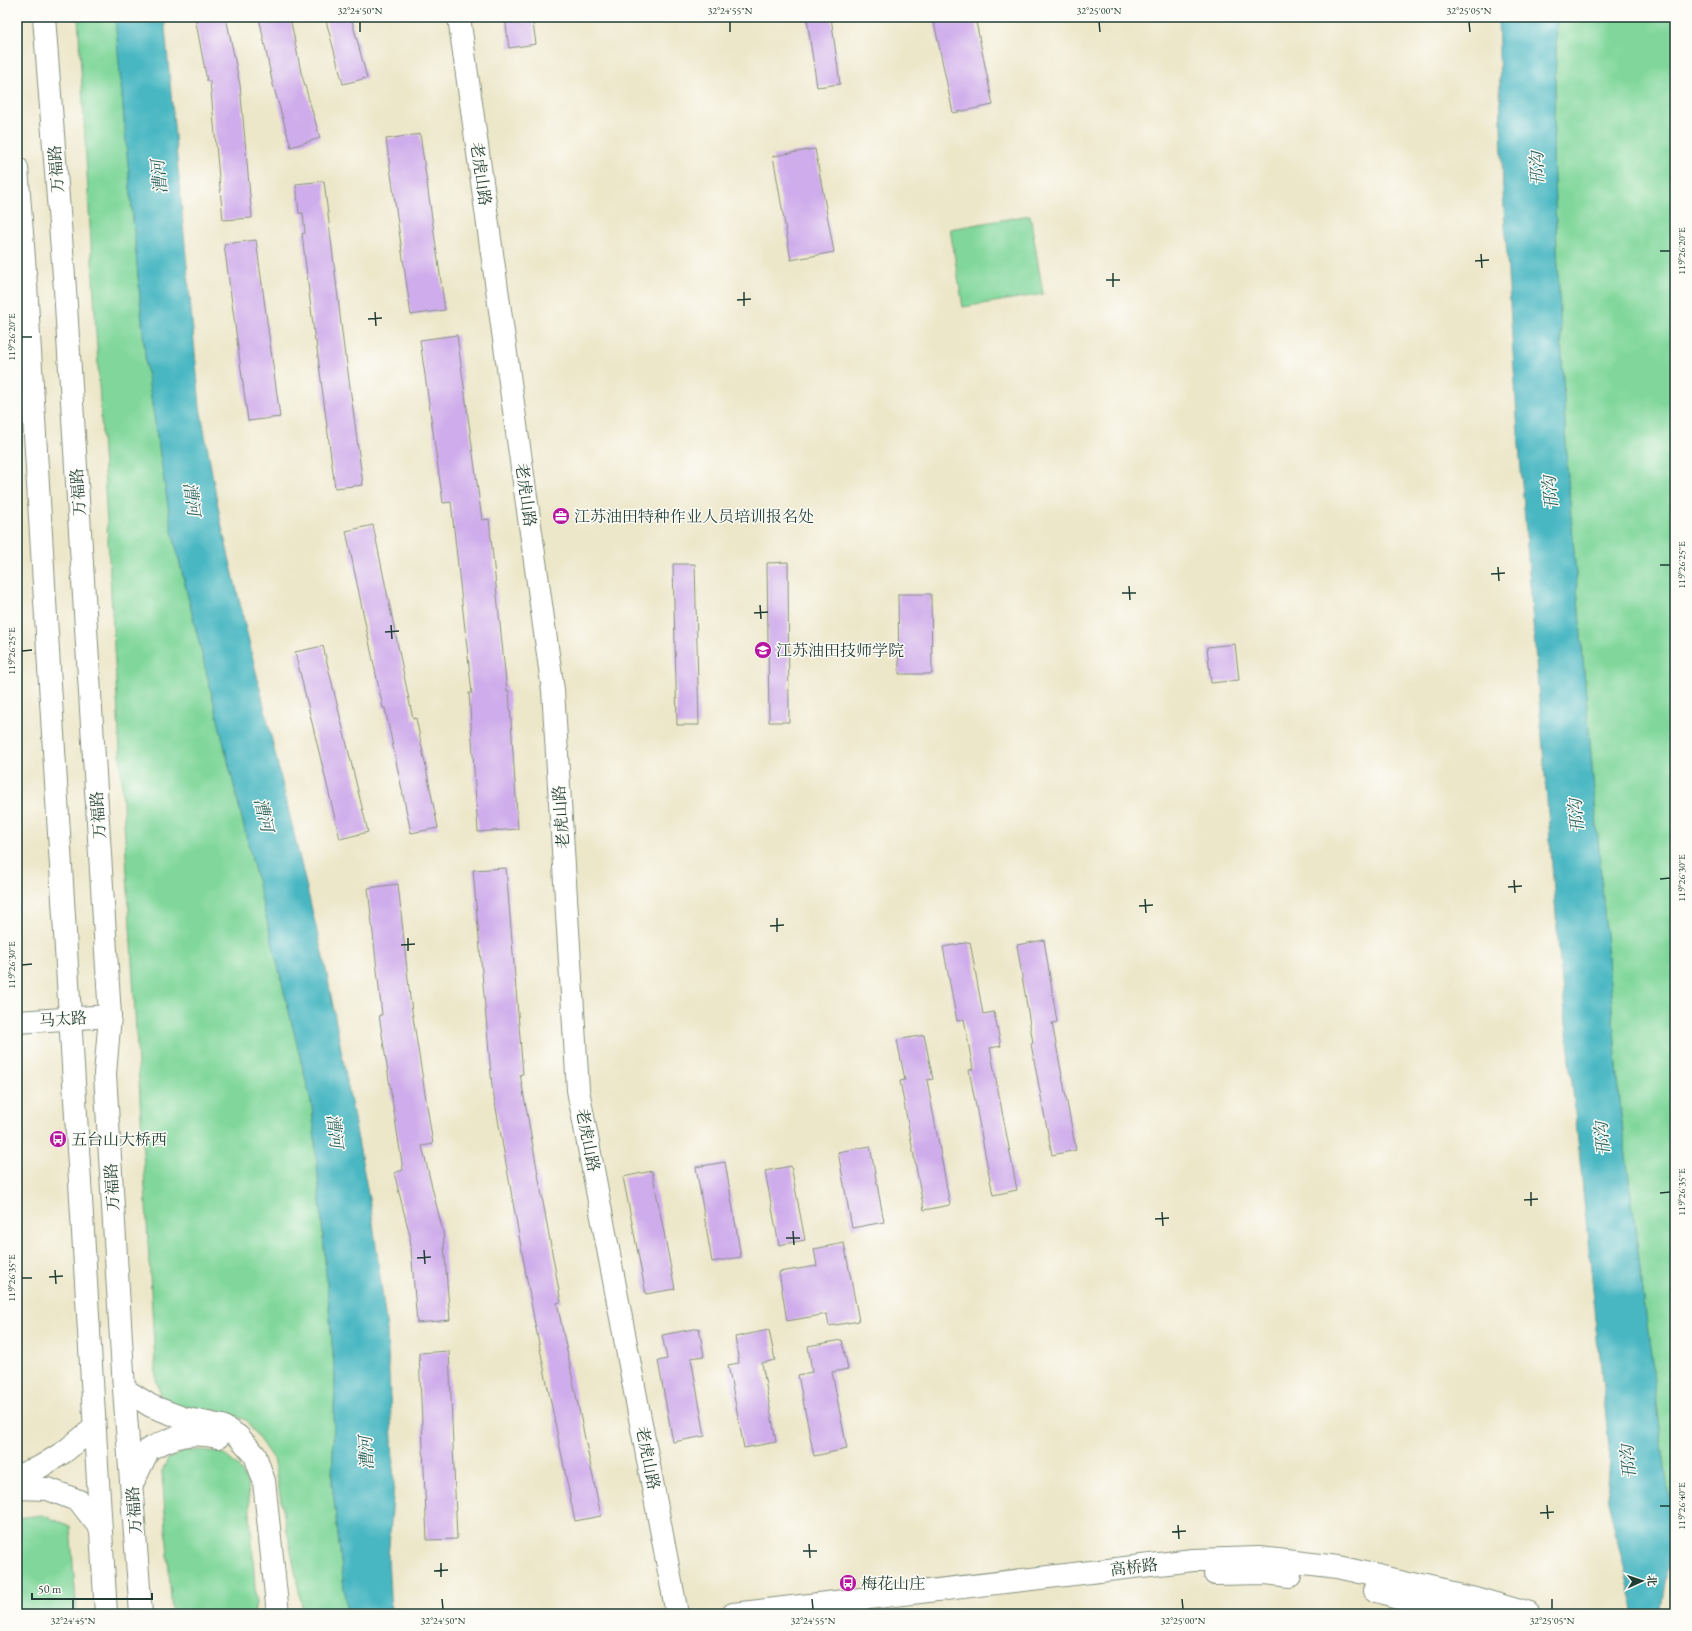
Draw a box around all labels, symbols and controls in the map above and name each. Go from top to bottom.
text: 32°24'50"N [338,4,383,17]
text: 32°24'55"N [708,4,753,17]
text: 32°25'00"N [1077,4,1122,17]
text: 32°25'05"N [1447,4,1492,17]
street label: 老虎山路 [466,141,496,207]
street label: 万福路 [44,144,68,194]
water label: 邗沟 [1525,149,1549,186]
water label: 漕河 [146,156,172,195]
text: 119°26'20"E [1675,227,1688,275]
text: 119°26'20"E [5,313,18,361]
street label: 老虎山路 [511,462,541,528]
street label: 万福路 [66,467,90,517]
water label: 邗沟 [1537,472,1562,511]
water label: 漕河 [179,481,206,520]
office icon: 江苏油田特种作业人员培训报名处 [551,506,571,526]
place label: 江苏油田特种作业人员培训报名处 [574,506,814,527]
text: 119°26'25"E [1675,541,1688,589]
text: 119°26'25"E [5,627,18,675]
school or university icon: 江苏油田技师学院 [753,640,773,660]
place label: 江苏油田技师学院 [776,640,904,661]
street label: 老虎山路 [548,784,574,850]
street label: 万福路 [86,790,110,840]
water label: 邗沟 [1563,795,1588,834]
water label: 漕河 [249,796,279,837]
text: 119°26'30"E [1675,854,1688,902]
text: 119°26'30"E [5,941,18,989]
street label: 马太路 [38,1007,88,1031]
street label: 老虎山路 [572,1107,604,1173]
water label: 漕河 [322,1113,348,1152]
water label: 邗沟 [1589,1118,1614,1157]
bus stop icon: 五台山大桥西 [48,1129,68,1149]
place label: 五台山大桥西 [71,1129,167,1150]
street label: 万福路 [100,1162,124,1212]
text: 119°26'35"E [1675,1168,1688,1216]
text: 119°26'35"E [5,1254,18,1302]
street label: 老虎山路 [632,1425,664,1491]
water label: 漕河 [354,1432,378,1471]
water label: 邗沟 [1615,1441,1640,1480]
text: 119°26'40"E [1675,1482,1688,1530]
street label: 万福路 [122,1485,146,1535]
street label: 高桥路 [1109,1554,1159,1580]
north arrow [1622,1561,1662,1601]
bus stop icon: 梅花山庄 [838,1573,858,1593]
place label: 梅花山庄 [861,1573,925,1594]
scale bar [32,1575,152,1601]
text: 北 [1645,1575,1659,1586]
text: 50 m [38,1581,62,1597]
text: 32°24'45"N [51,1614,96,1627]
text: 32°24'50"N [421,1614,466,1627]
text: 32°24'55"N [791,1614,836,1627]
text: 32°25'00"N [1161,1614,1206,1627]
text: 32°25'05"N [1530,1614,1575,1627]

